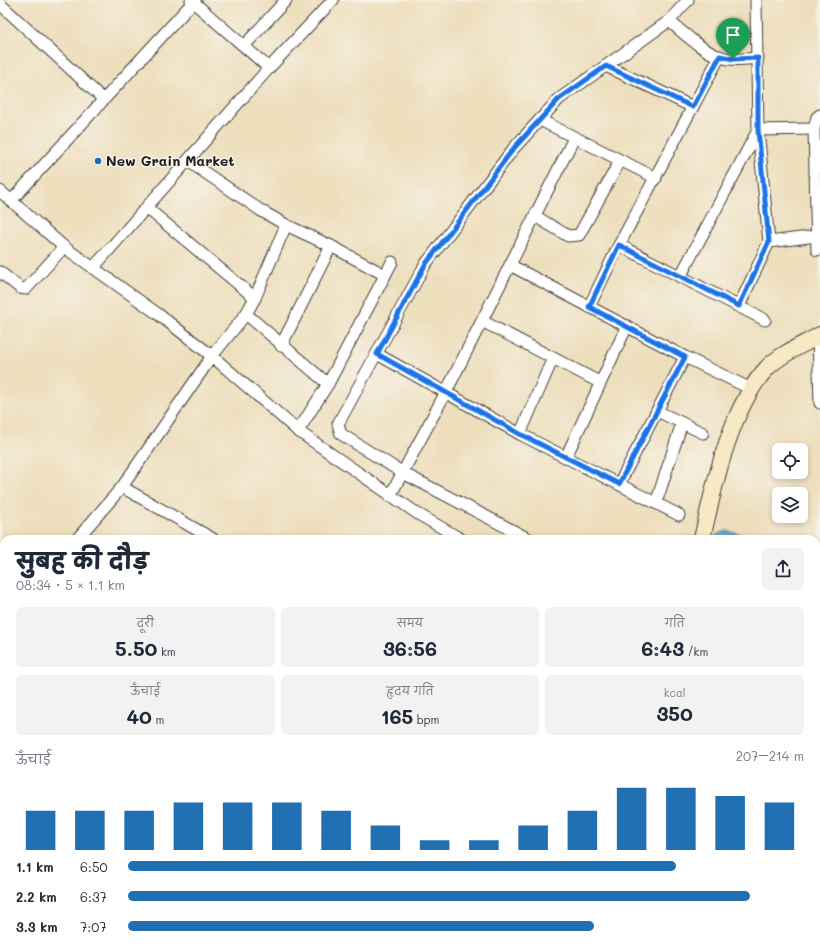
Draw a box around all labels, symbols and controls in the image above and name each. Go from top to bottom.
pin [716,18,750,59]
icon: arrive [722,24,744,46]
place label: New Grain Market [106,151,235,170]
marker: New Grain Market [93,156,103,166]
map controls [772,443,808,523]
button: locate [772,443,808,479]
button: layers [772,487,808,523]
text: सुबह की दौड़ [16,546,148,575]
button: share [762,548,804,590]
text: 08:34 · 5 × 1.1 km [16,576,125,593]
text: दूरी [137,615,154,630]
text: समय [397,615,423,630]
text: गति [665,615,685,630]
text: 5.50 [115,635,157,661]
text: 36:56 [383,635,437,661]
text: 6:43 [641,635,684,661]
text: km [157,644,176,659]
text: /km [684,644,708,659]
text: ऊँचाई [131,683,160,698]
text: हृदय गति [386,683,434,698]
text: kcal [664,685,686,700]
text: 350 [656,700,693,726]
text: 40 [126,703,152,729]
text: 165 [381,703,413,729]
text: m [152,712,164,727]
text: bpm [413,712,439,727]
text: 207–214 m [736,747,804,764]
text: ऊँचाई [16,750,51,767]
text: 1.1 km [16,858,54,875]
text: 6:50 [80,858,107,875]
text: 2.2 km [16,888,57,905]
text: 6:37 [80,888,107,905]
text: 3.3 km [16,918,58,935]
text: 7:07 [80,918,107,935]

